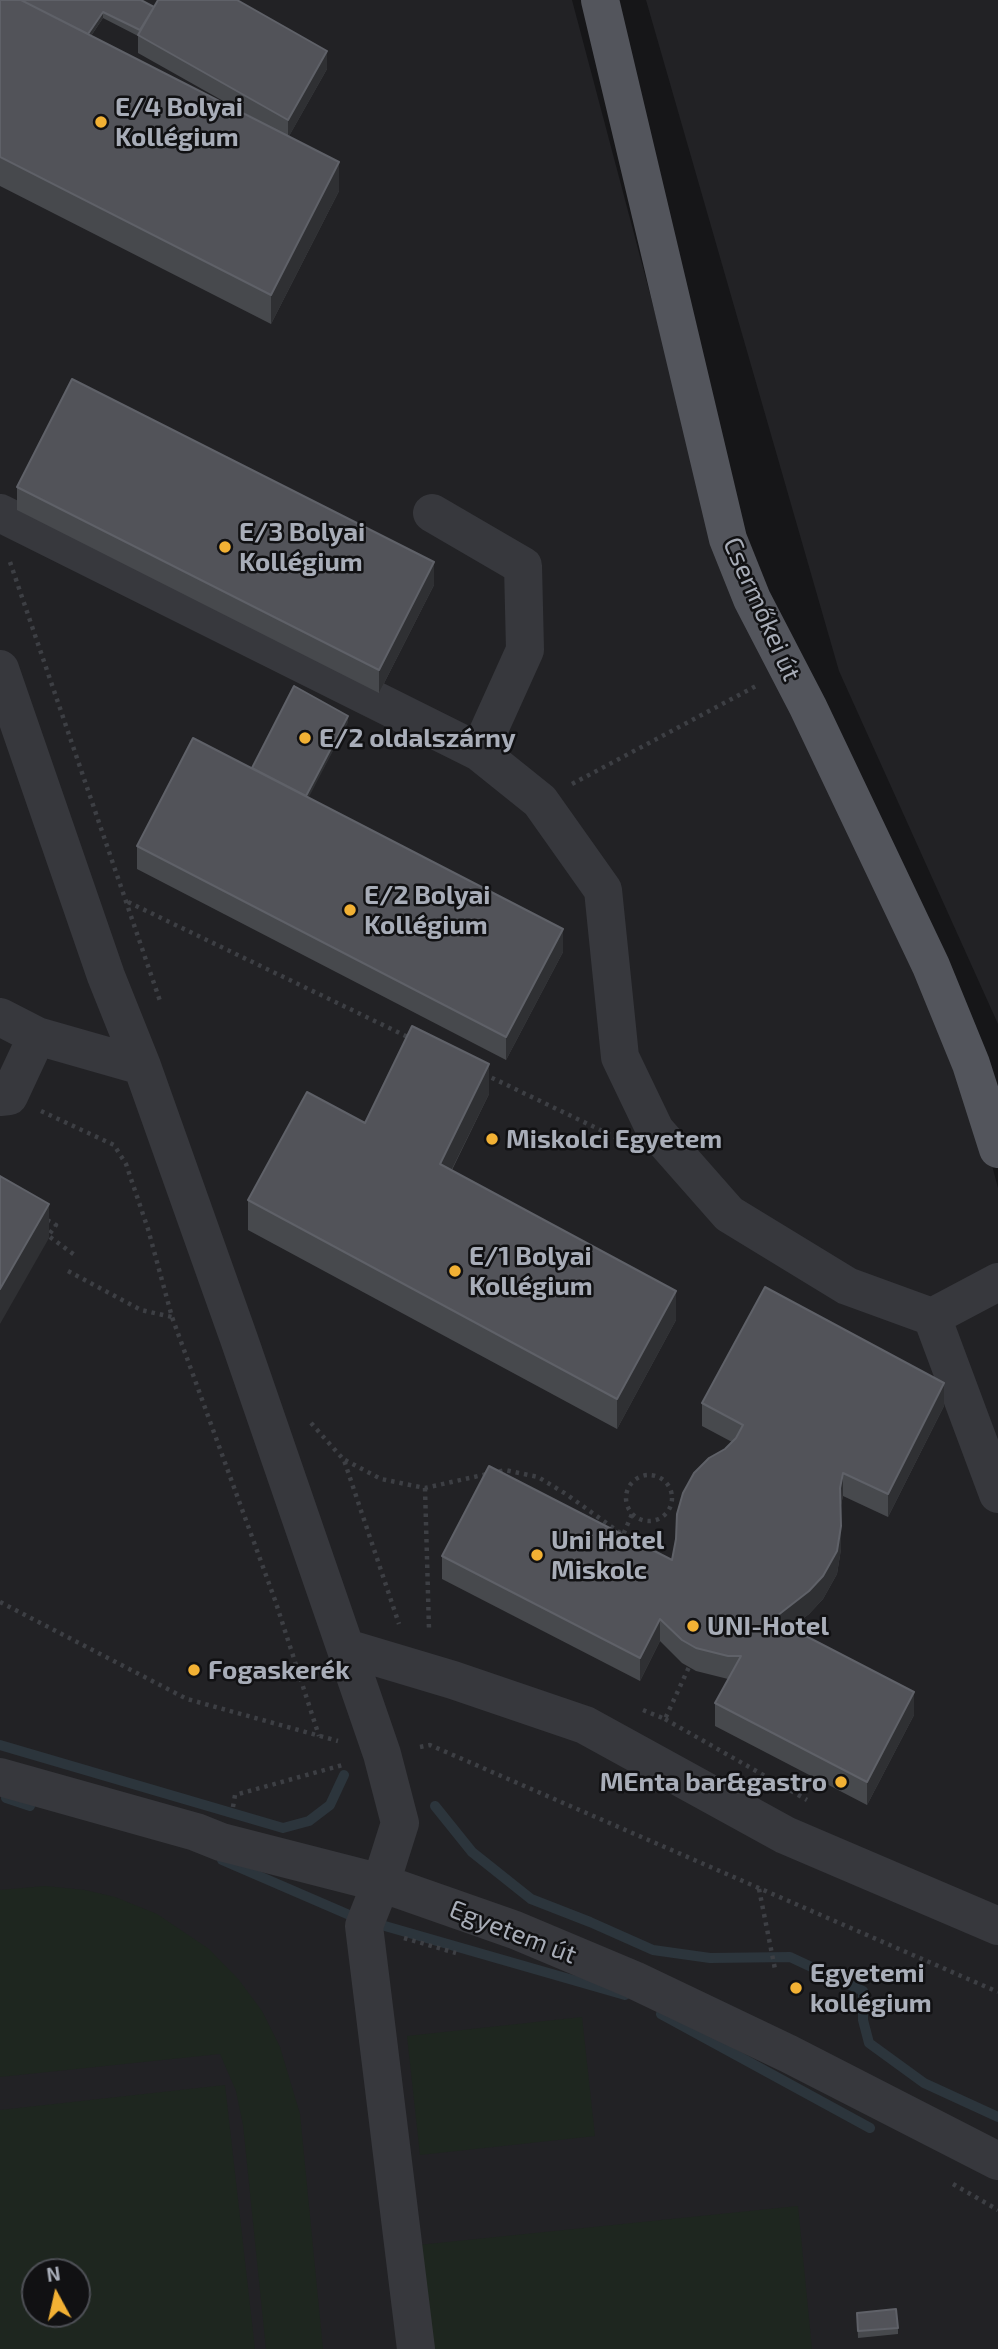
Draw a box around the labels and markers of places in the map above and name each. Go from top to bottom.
place label: E/4 Bolyai Kollégium [115,91,243,152]
marker: E/4 Bolyai Kollégium [93,114,109,130]
place label: E/3 Bolyai Kollégium [239,516,365,578]
marker: E/3 Bolyai Kollégium [217,539,233,555]
place label: E/2 oldalszárny [319,722,516,754]
marker: E/2 oldalszárny [297,730,313,746]
place label: E/2 Bolyai Kollégium [364,879,491,940]
marker: E/2 Bolyai Kollégium [342,902,358,918]
place label: Miskolci Egyetem [506,1123,722,1155]
marker: Miskolci Egyetem [484,1131,500,1147]
place label: E/1 Bolyai Kollégium [469,1240,593,1302]
marker: E/1 Bolyai Kollégium [447,1263,463,1279]
place label: Uni Hotel Miskolc [551,1524,664,1586]
marker: Uni Hotel Miskolc [529,1547,545,1563]
place label: UNI-Hotel [707,1610,829,1642]
marker: UNI-Hotel [685,1618,701,1634]
place label: Fogaskerék [208,1654,350,1686]
marker: Fogaskerék [186,1662,202,1678]
place label: MEnta bar&gastro [600,1766,827,1798]
marker: MEnta bar&gastro [833,1774,849,1790]
place label: Egyetemi kollégium [810,1957,932,2018]
marker: Egyetemi kollégium [788,1980,804,1996]

